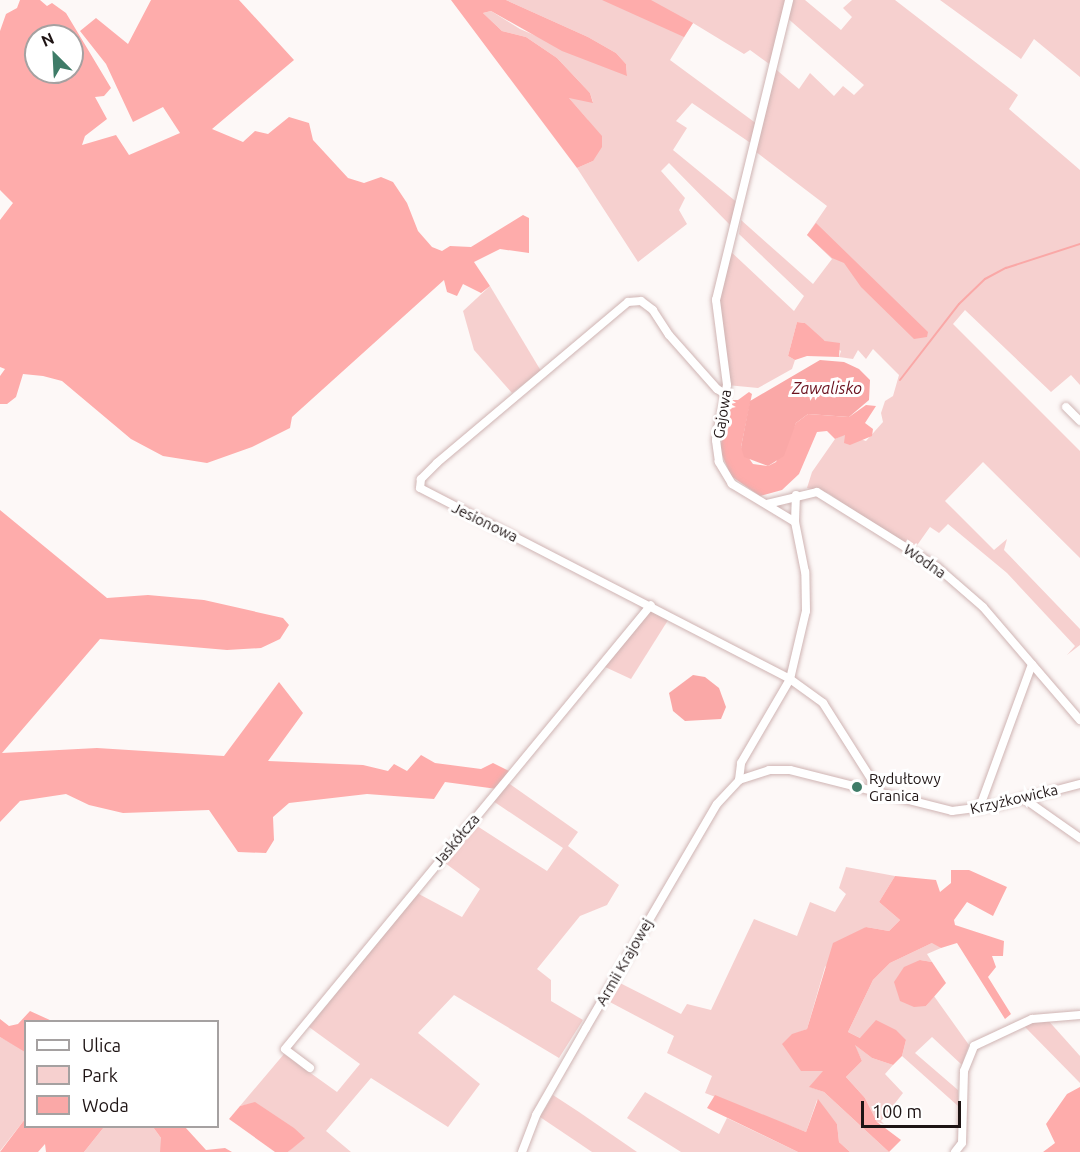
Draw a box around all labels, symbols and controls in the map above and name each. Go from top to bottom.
north arrow [24,24,84,84]
text: N [38,29,57,50]
water label: Zawalisko [792,378,862,398]
street label: Gajowa [709,388,735,440]
street label: Jesionowa [449,498,521,546]
street label: Wodna [900,540,950,582]
place label: Rydułtowy Granica [869,769,941,804]
marker: Rydułtowy Granica [850,780,864,794]
street label: Krzyżkowicka [968,780,1060,818]
street label: Jaskółcza [429,810,483,870]
street label: Armii Krajowej [592,915,656,1009]
legend [24,1020,219,1128]
text: Ulica [82,1035,121,1055]
text: Park [82,1065,118,1085]
scale bar [864,1089,964,1127]
text: Woda [82,1095,129,1115]
text: 100 m [872,1101,922,1121]

